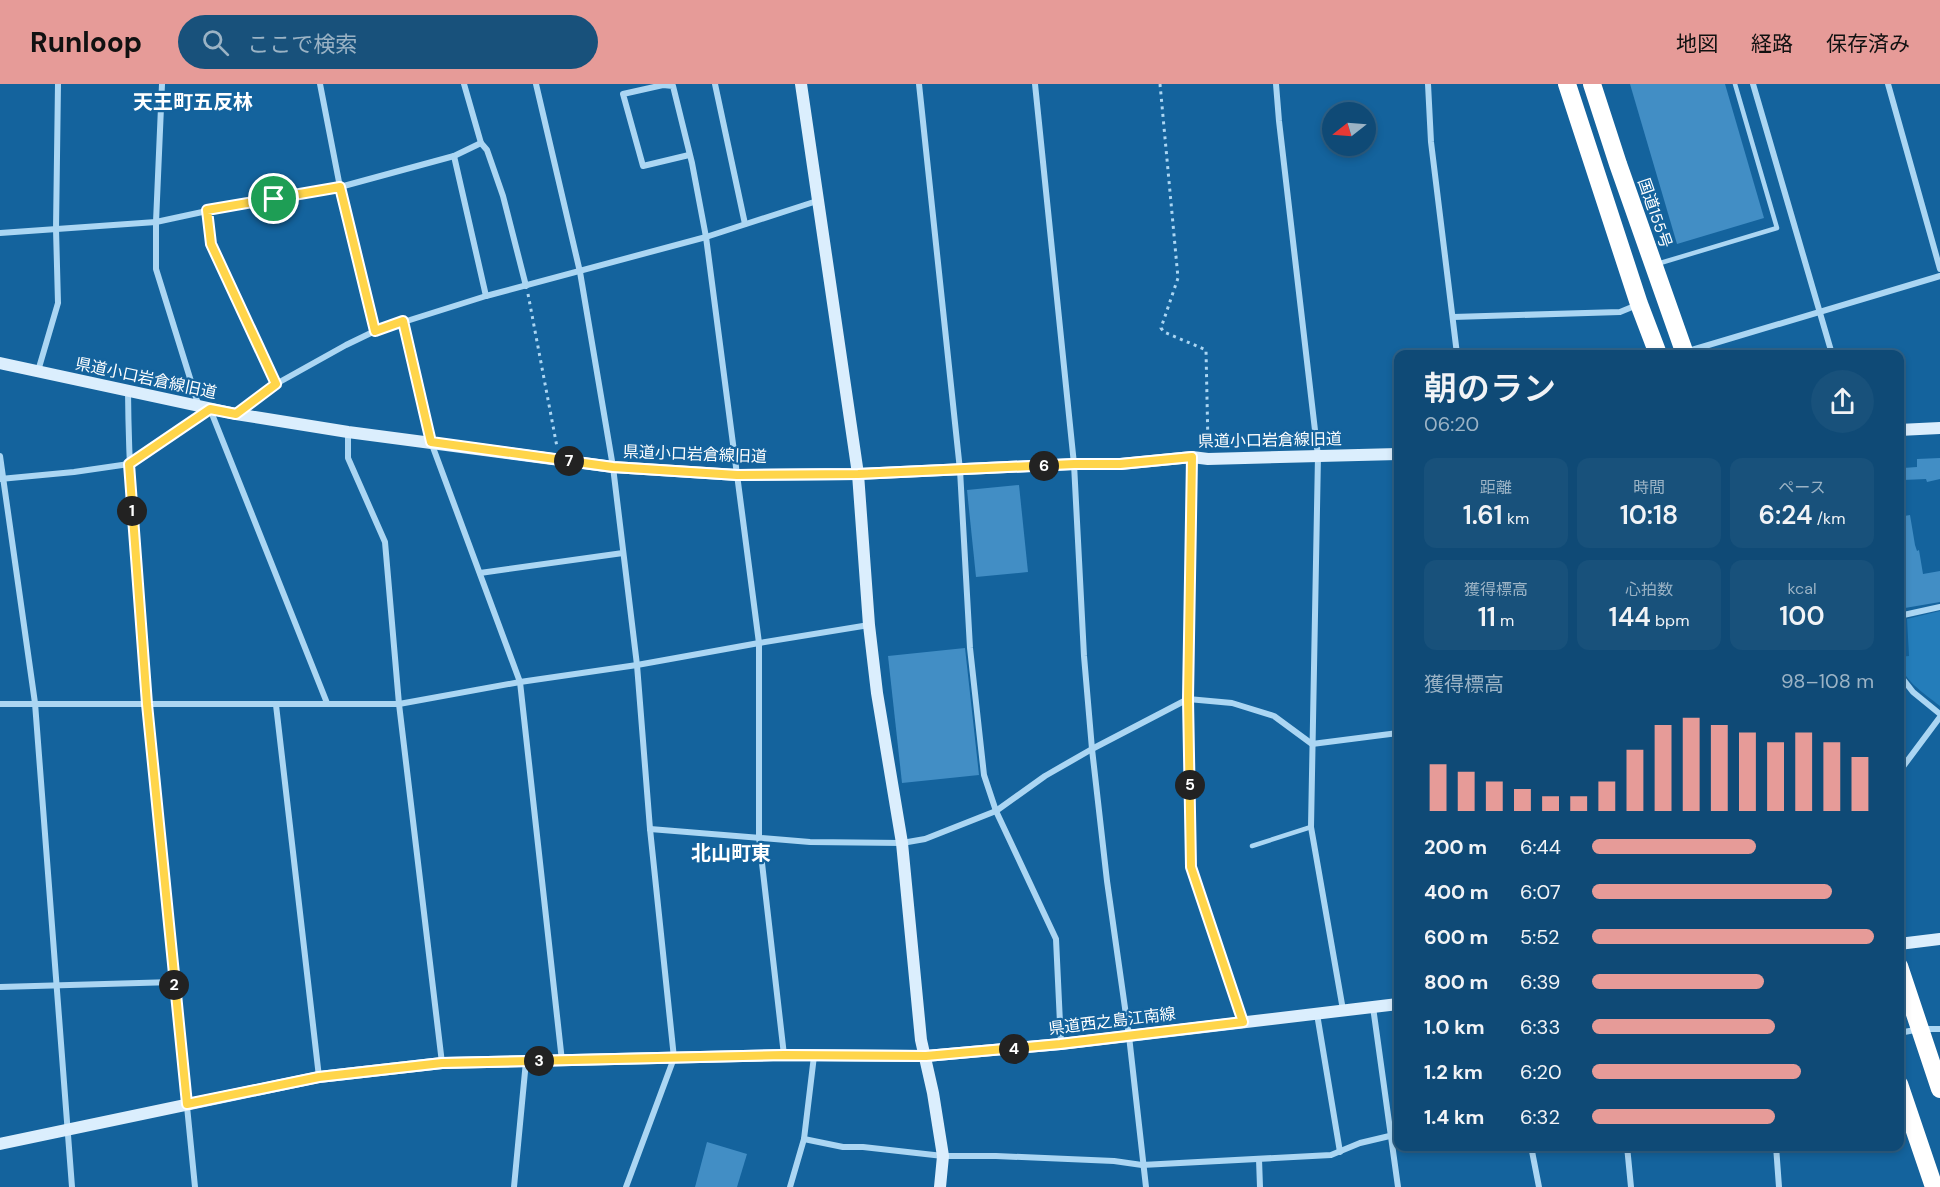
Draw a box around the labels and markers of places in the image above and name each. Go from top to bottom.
pin [248,173,299,224]
pin: 7 [554,446,584,476]
pin: 6 [1029,451,1059,481]
pin: 1 [117,496,147,526]
pin: 5 [1175,770,1205,800]
pin: 2 [159,970,189,1000]
pin: 4 [999,1034,1029,1064]
pin: 3 [524,1046,554,1076]

